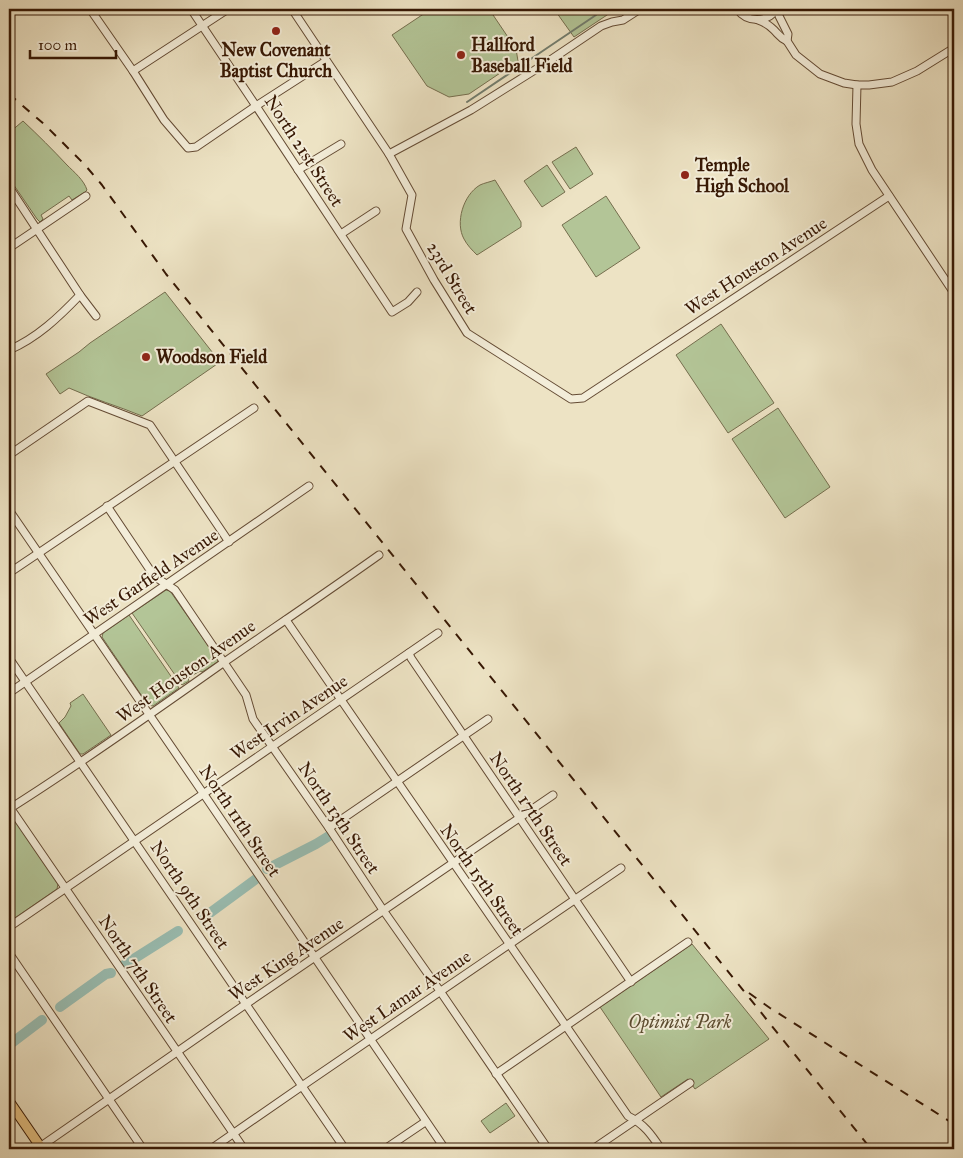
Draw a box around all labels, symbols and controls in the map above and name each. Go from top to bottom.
marker: New Covenant Baptist Church [270,25,282,37]
scale bar [30,28,116,60]
place label: Hallford Baseball Field [471,34,573,77]
text: 100 m [38,36,78,54]
place label: New Covenant Baptist Church [220,39,333,83]
marker: Hallford Baseball Field [455,49,467,61]
street label: North 21st Street [260,91,349,211]
place label: Temple High School [694,154,790,198]
marker: Temple High School [679,169,691,181]
street label: West Houston Avenue [681,212,831,320]
street label: 23rd Street [422,238,482,319]
place label: Woodson Field [156,346,268,368]
marker: Woodson Field [140,351,152,363]
street label: West Garfield Avenue [79,524,223,630]
street label: West Houston Avenue [112,615,260,727]
street label: West Irvin Avenue [226,670,352,764]
street label: North 17th Street [485,748,578,871]
street label: North 13th Street [293,758,385,879]
street label: North 11th Street [194,761,286,882]
street label: North 15th Street [435,820,529,941]
street label: North 9th Street [146,837,235,954]
street label: North 7th Street [94,911,183,1028]
street label: West King Avenue [224,912,348,1007]
street label: West Lamar Avenue [339,945,475,1047]
park label: Optimist Park [628,1011,732,1034]

